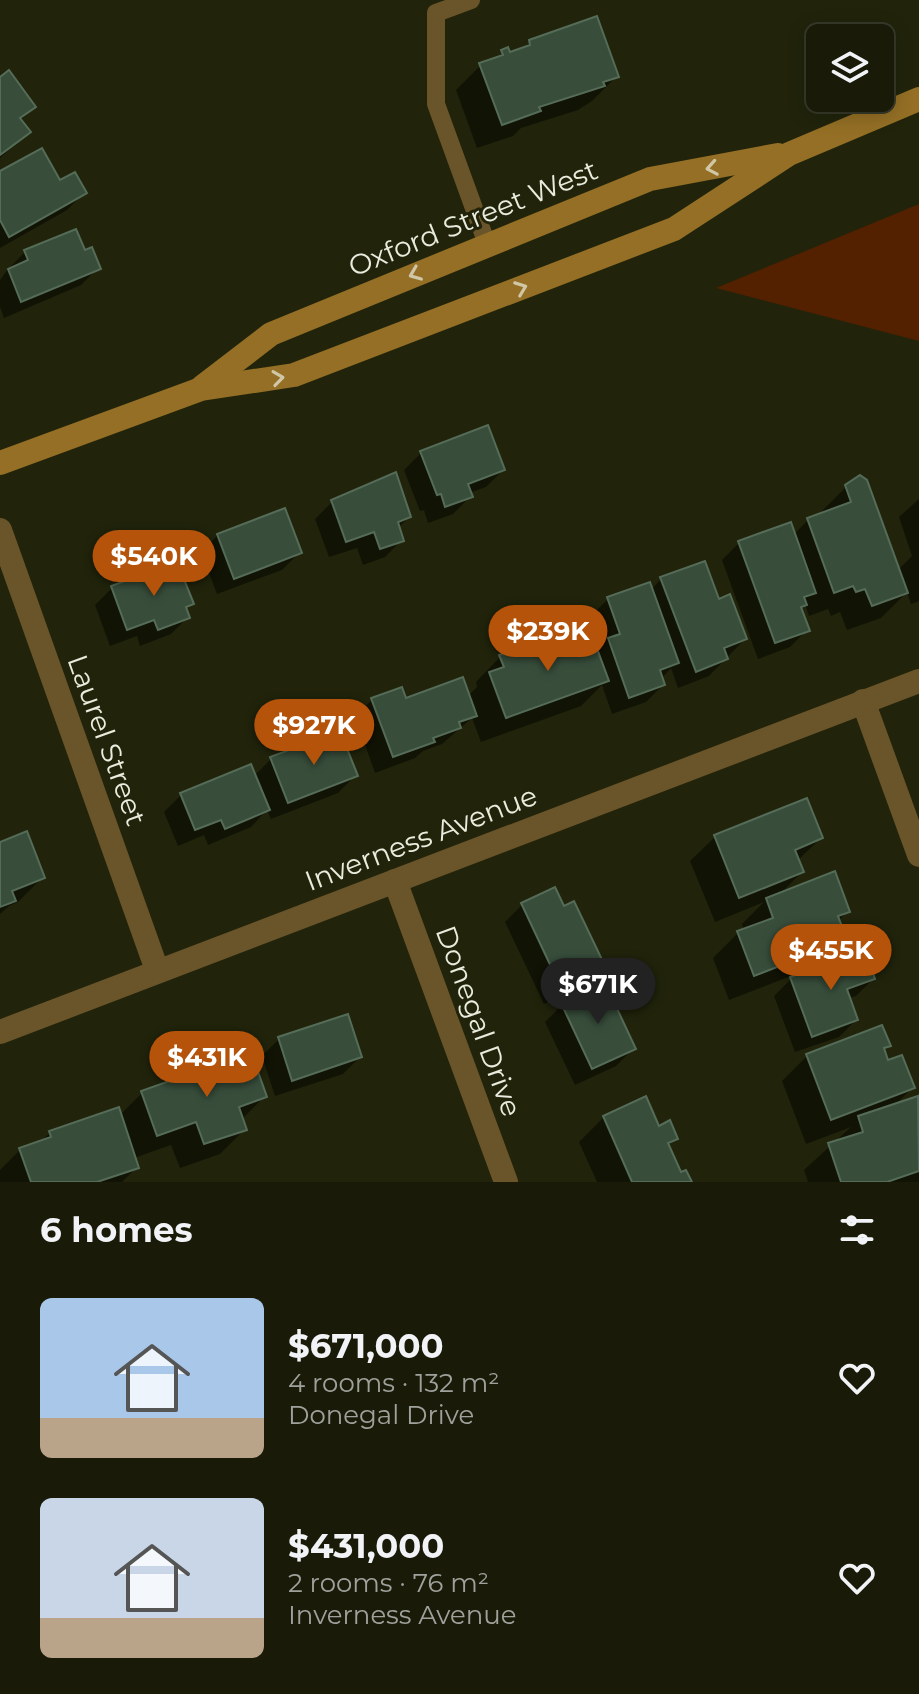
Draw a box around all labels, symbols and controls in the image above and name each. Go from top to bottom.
map controls [806,24,894,112]
button: layers [806,24,894,112]
street label: Oxford Street West [344,152,602,284]
one-way arrow [705,158,719,175]
one-way arrow [409,264,423,281]
one-way arrow [513,281,527,298]
one-way arrow [271,370,285,387]
pin: $540K [98,530,210,598]
text: $540K [111,540,197,572]
pin: $239K [492,605,604,673]
text: $239K [506,615,590,647]
street label: Laurel Street [60,650,154,830]
pin: $927K [258,699,370,767]
text: $927K [272,709,356,741]
street label: Inverness Avenue [300,778,542,898]
street label: Donegal Drive [429,921,529,1121]
pin: $455K [775,924,887,992]
text: $455K [789,934,873,966]
pin: $671K [542,958,654,1026]
text: $671K [559,968,637,1000]
pin: $431K [151,1031,263,1099]
text: $431K [167,1041,247,1073]
icon: filters [835,1208,879,1252]
text: 6 homes [40,1209,193,1251]
text: $671,000 [288,1325,444,1367]
icon: home [104,1330,200,1426]
icon: heart [835,1356,879,1400]
text: 4 rooms · 132 m² [288,1367,499,1399]
text: Donegal Drive [288,1399,474,1431]
text: $431,000 [288,1525,444,1567]
icon: home [104,1530,200,1626]
icon: heart [835,1556,879,1600]
text: 2 rooms · 76 m² [288,1567,489,1599]
text: Inverness Avenue [288,1599,516,1631]

